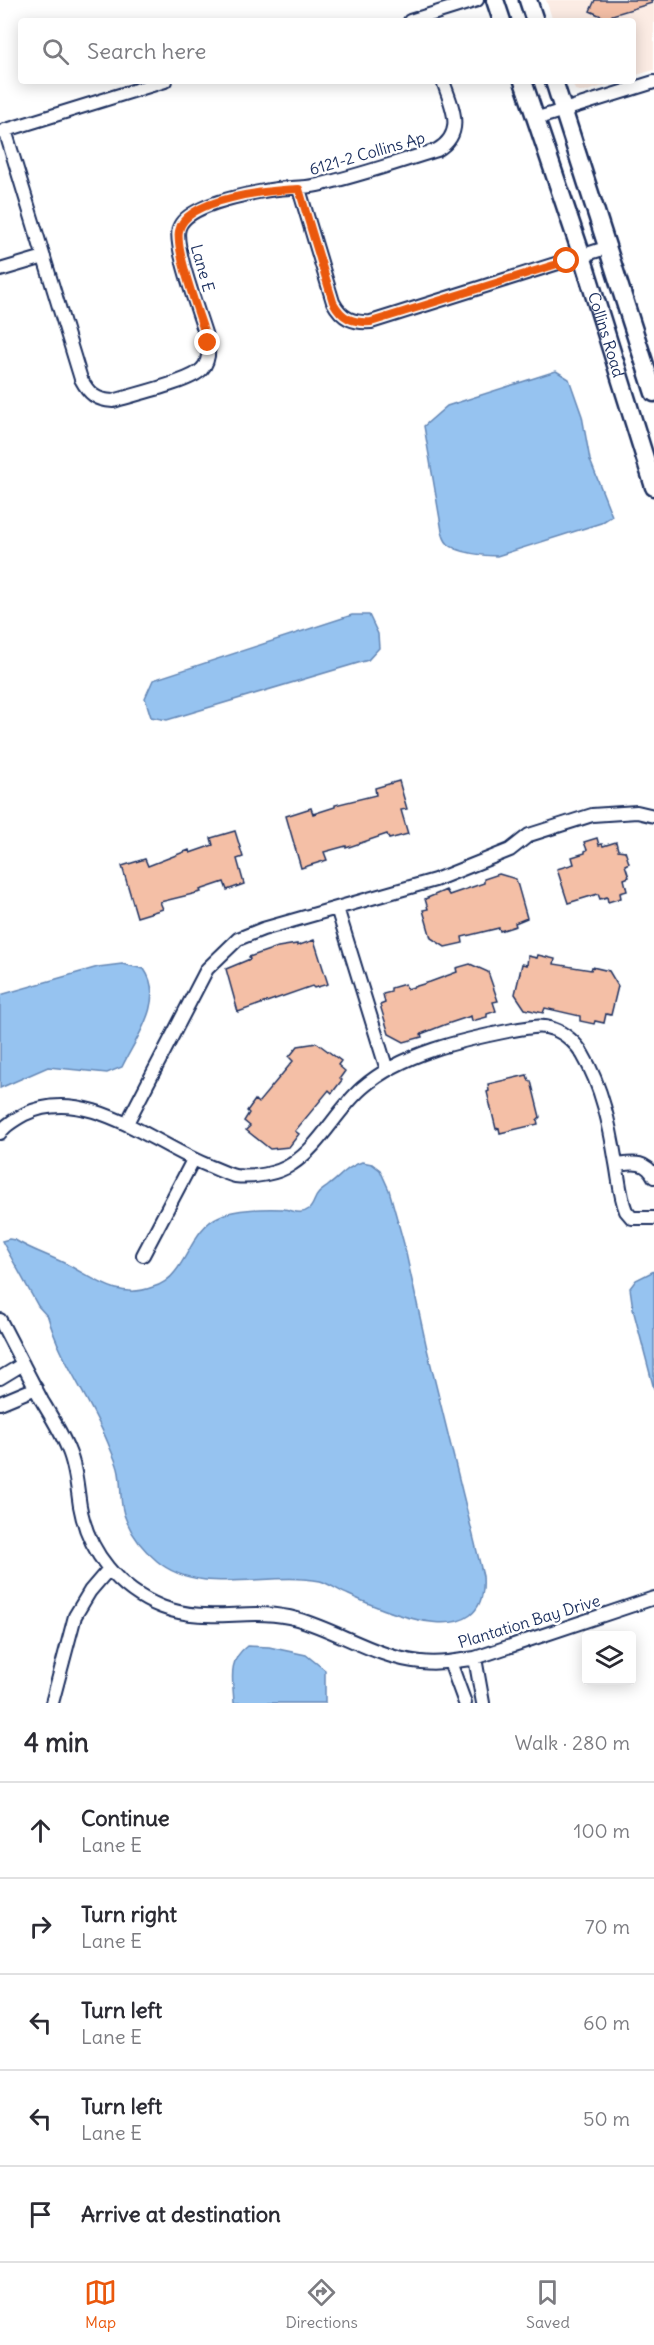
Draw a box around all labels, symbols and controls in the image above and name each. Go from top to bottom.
search box [18,18,636,84]
icon: search [39,35,72,68]
text: Search here [87,37,206,65]
street label: 6121-2 Collins Ap [307,127,427,179]
street label: Lane E [187,242,219,294]
route start [553,247,579,273]
street label: Collins Road [584,290,629,380]
route end [194,329,220,355]
street label: Plantation Bay Drive [456,1590,602,1652]
map controls [582,1631,636,1685]
button: layers [582,1631,636,1685]
text: 4 min [24,1726,89,1759]
text: Walk · 280 m [514,1730,630,1755]
text: Continue [81,1804,170,1832]
icon: ahead [24,1814,57,1847]
text: 100 m [573,1818,630,1843]
text: Lane E [81,1832,142,1857]
text: Turn right [81,1900,177,1928]
icon: right [24,1910,57,1943]
text: 70 m [585,1914,630,1939]
text: Lane E [81,1928,142,1953]
text: Turn left [81,1996,162,2024]
icon: left [24,2006,57,2039]
text: 60 m [583,2010,630,2035]
text: Lane E [81,2024,142,2049]
text: Turn left [81,2092,162,2120]
icon: left [24,2102,57,2135]
text: 50 m [583,2106,630,2131]
text: Lane E [81,2120,142,2145]
icon: arrive [24,2198,57,2231]
text: Arrive at destination [81,2200,281,2228]
tab: Map [84,2276,117,2332]
tab: Directions [285,2276,358,2332]
tab: Saved [526,2276,570,2332]

